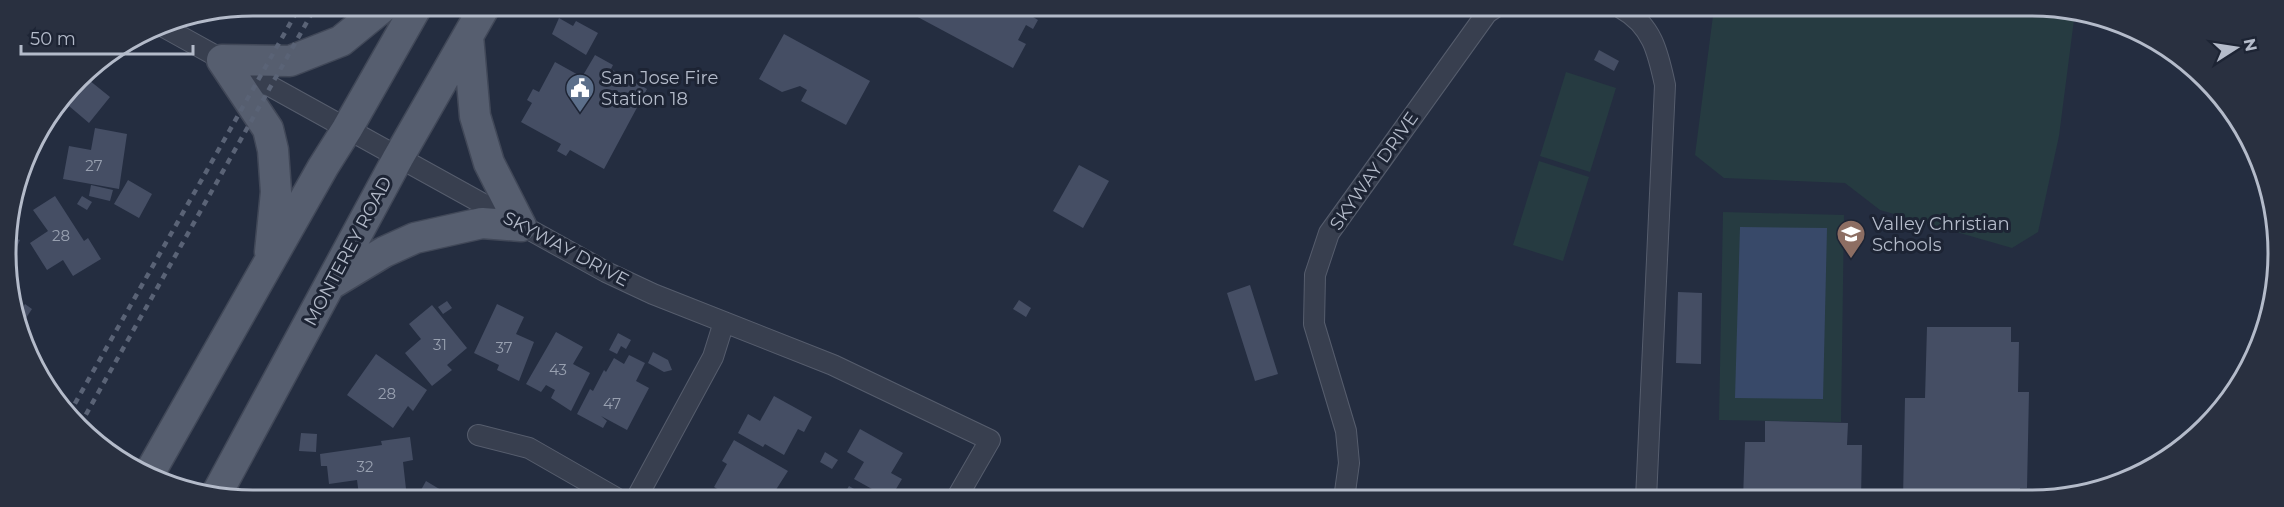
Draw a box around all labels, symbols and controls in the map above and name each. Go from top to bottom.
scale bar [21,18,194,56]
north arrow [2206,18,2266,78]
text: 50 m [30,28,76,50]
text: N [2240,37,2261,53]
place label: San Jose Fire Station 18 [601,67,718,110]
public building icon: San Jose Fire Station 18 [564,72,596,114]
street label: SKYWAY DRIVE [1325,108,1423,234]
house number: 27 [85,156,103,175]
street label: MONTEREY ROAD [299,173,397,329]
street label: SKYWAY DRIVE [499,207,633,291]
place label: Valley Christian Schools [1872,213,2010,256]
school or university icon: Valley Christian Schools [1835,218,1867,260]
house number: 28 [52,226,70,245]
house number: 31 [433,335,447,354]
house number: 37 [495,338,513,357]
house number: 43 [549,360,567,379]
house number: 28 [378,384,396,403]
house number: 47 [603,394,621,413]
house number: 32 [357,457,373,476]

